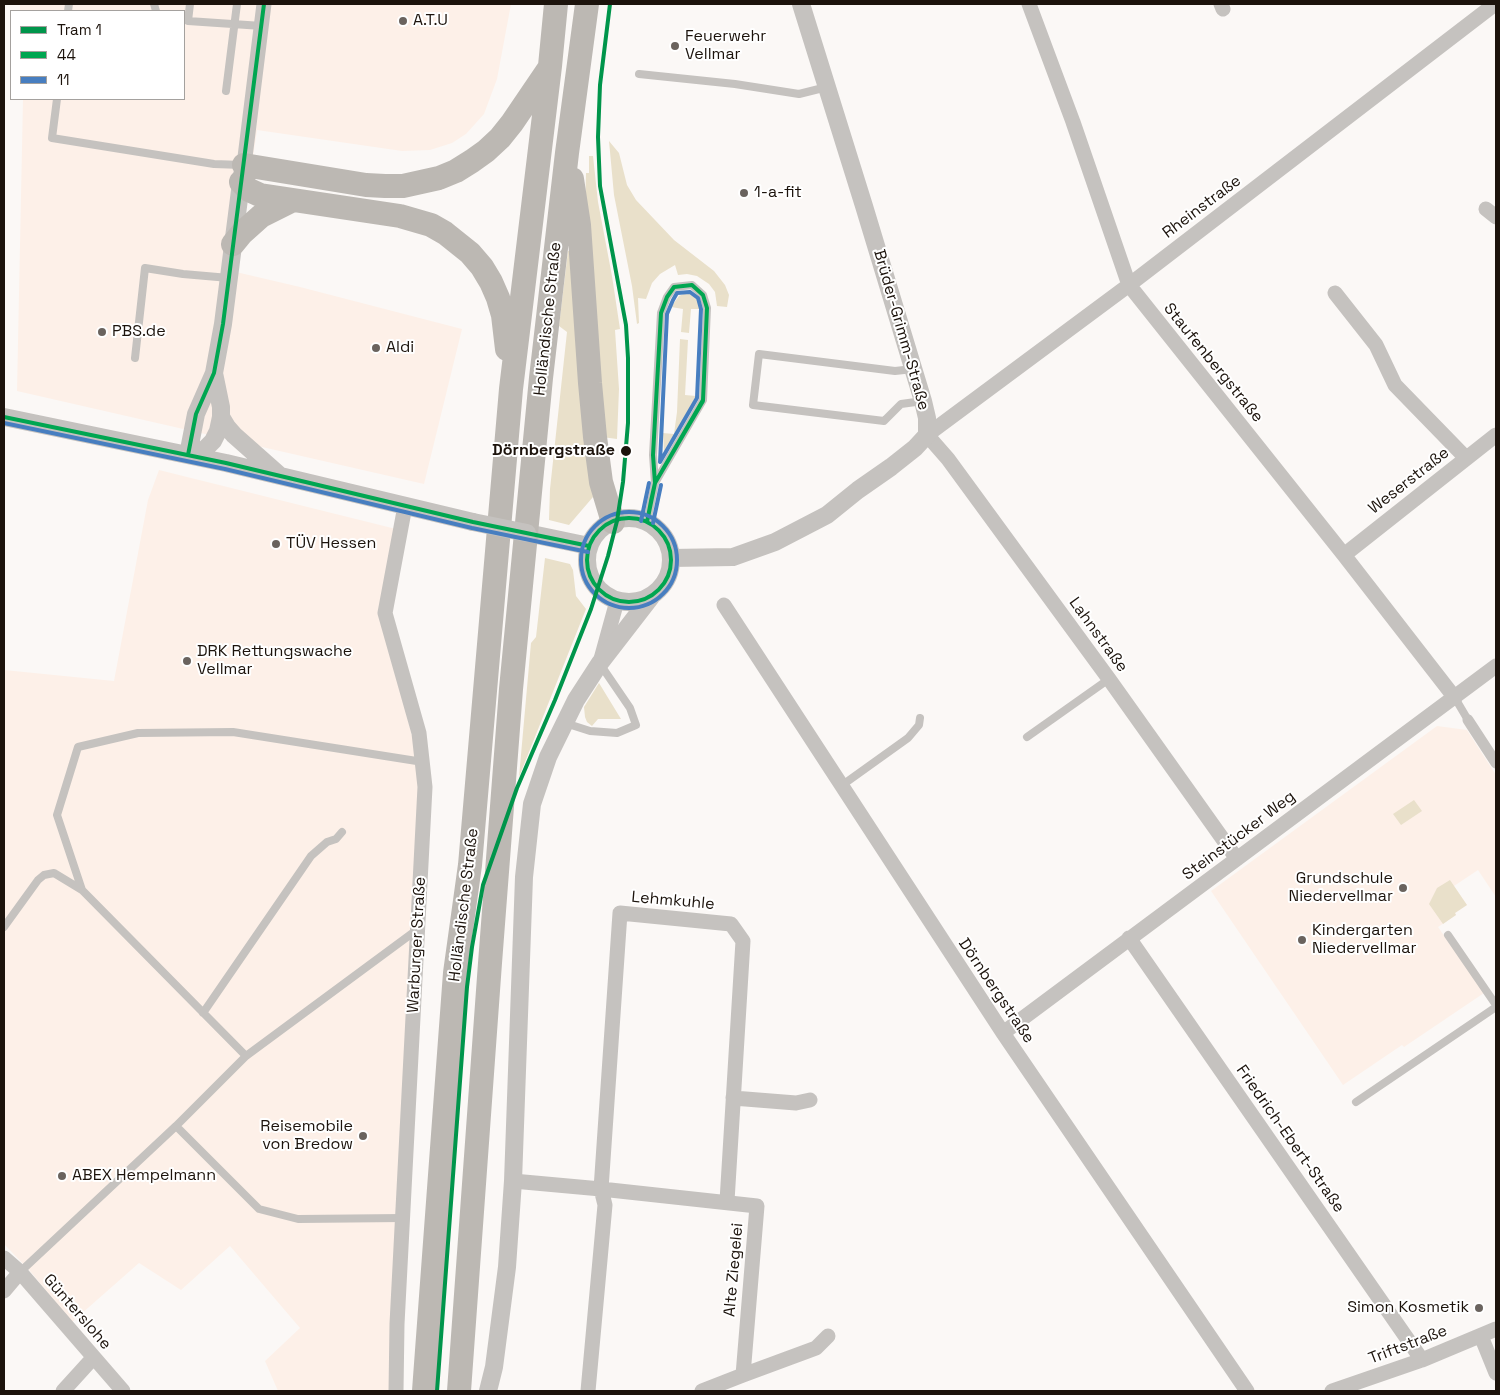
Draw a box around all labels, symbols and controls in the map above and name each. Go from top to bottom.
legend [10,10,185,100]
place label: A.T.U [413,11,448,31]
marker: A.T.U [397,15,409,27]
text: Tram 1 [57,20,102,39]
place label: Feuerwehr Vellmar [685,27,766,65]
marker: Feuerwehr Vellmar [669,40,681,52]
text: 44 [57,45,76,64]
text: 11 [57,70,70,89]
street label: Rheinstraße [1159,171,1245,243]
place label: 1-a-fit [754,183,802,203]
marker: 1-a-fit [738,187,750,199]
street label: Holländische Straße [530,241,566,397]
street label: Brüder-Grimm-Straße [869,248,933,412]
street label: Staufenbergstraße [1159,300,1267,426]
place label: PBS.de [112,322,166,342]
marker: PBS.de [96,326,108,338]
place label: Aldi [386,338,414,358]
marker: Aldi [370,342,382,354]
place label: Dörnbergstraße [492,441,615,461]
marker: Dörnbergstraße [619,444,633,458]
street label: Weserstraße [1365,444,1453,518]
place label: TÜV Hessen [286,534,376,554]
marker: TÜV Hessen [270,538,282,550]
street label: Lahnstraße [1064,594,1132,676]
place label: DRK Rettungswache Vellmar [197,642,352,680]
marker: DRK Rettungswache Vellmar [181,655,193,667]
street label: Steinstücker Weg [1179,787,1299,885]
street label: Holländische Straße [445,827,483,983]
place label: Grundschule Niedervellmar [1289,869,1393,907]
street label: Warburger Straße [404,876,430,1014]
marker: Grundschule Niedervellmar [1397,882,1409,894]
street label: Lehmkuhle [631,888,715,914]
place label: Kindergarten Niedervellmar [1312,921,1416,959]
marker: Kindergarten Niedervellmar [1296,934,1308,946]
street label: Dörnbergstraße [954,935,1038,1047]
street label: Friedrich-Ebert-Straße [1232,1061,1348,1217]
place label: Reisemobile von Bredow [260,1117,353,1155]
marker: Reisemobile von Bredow [357,1130,369,1142]
place label: ABEX Hempelmann [72,1166,216,1186]
marker: ABEX Hempelmann [56,1170,68,1182]
street label: Alte Ziegelei [720,1222,748,1318]
street label: Günterslohe [39,1270,115,1354]
place label: Simon Kosmetik [1347,1298,1469,1318]
marker: Simon Kosmetik [1473,1302,1485,1314]
street label: Triftstraße [1366,1321,1450,1369]

